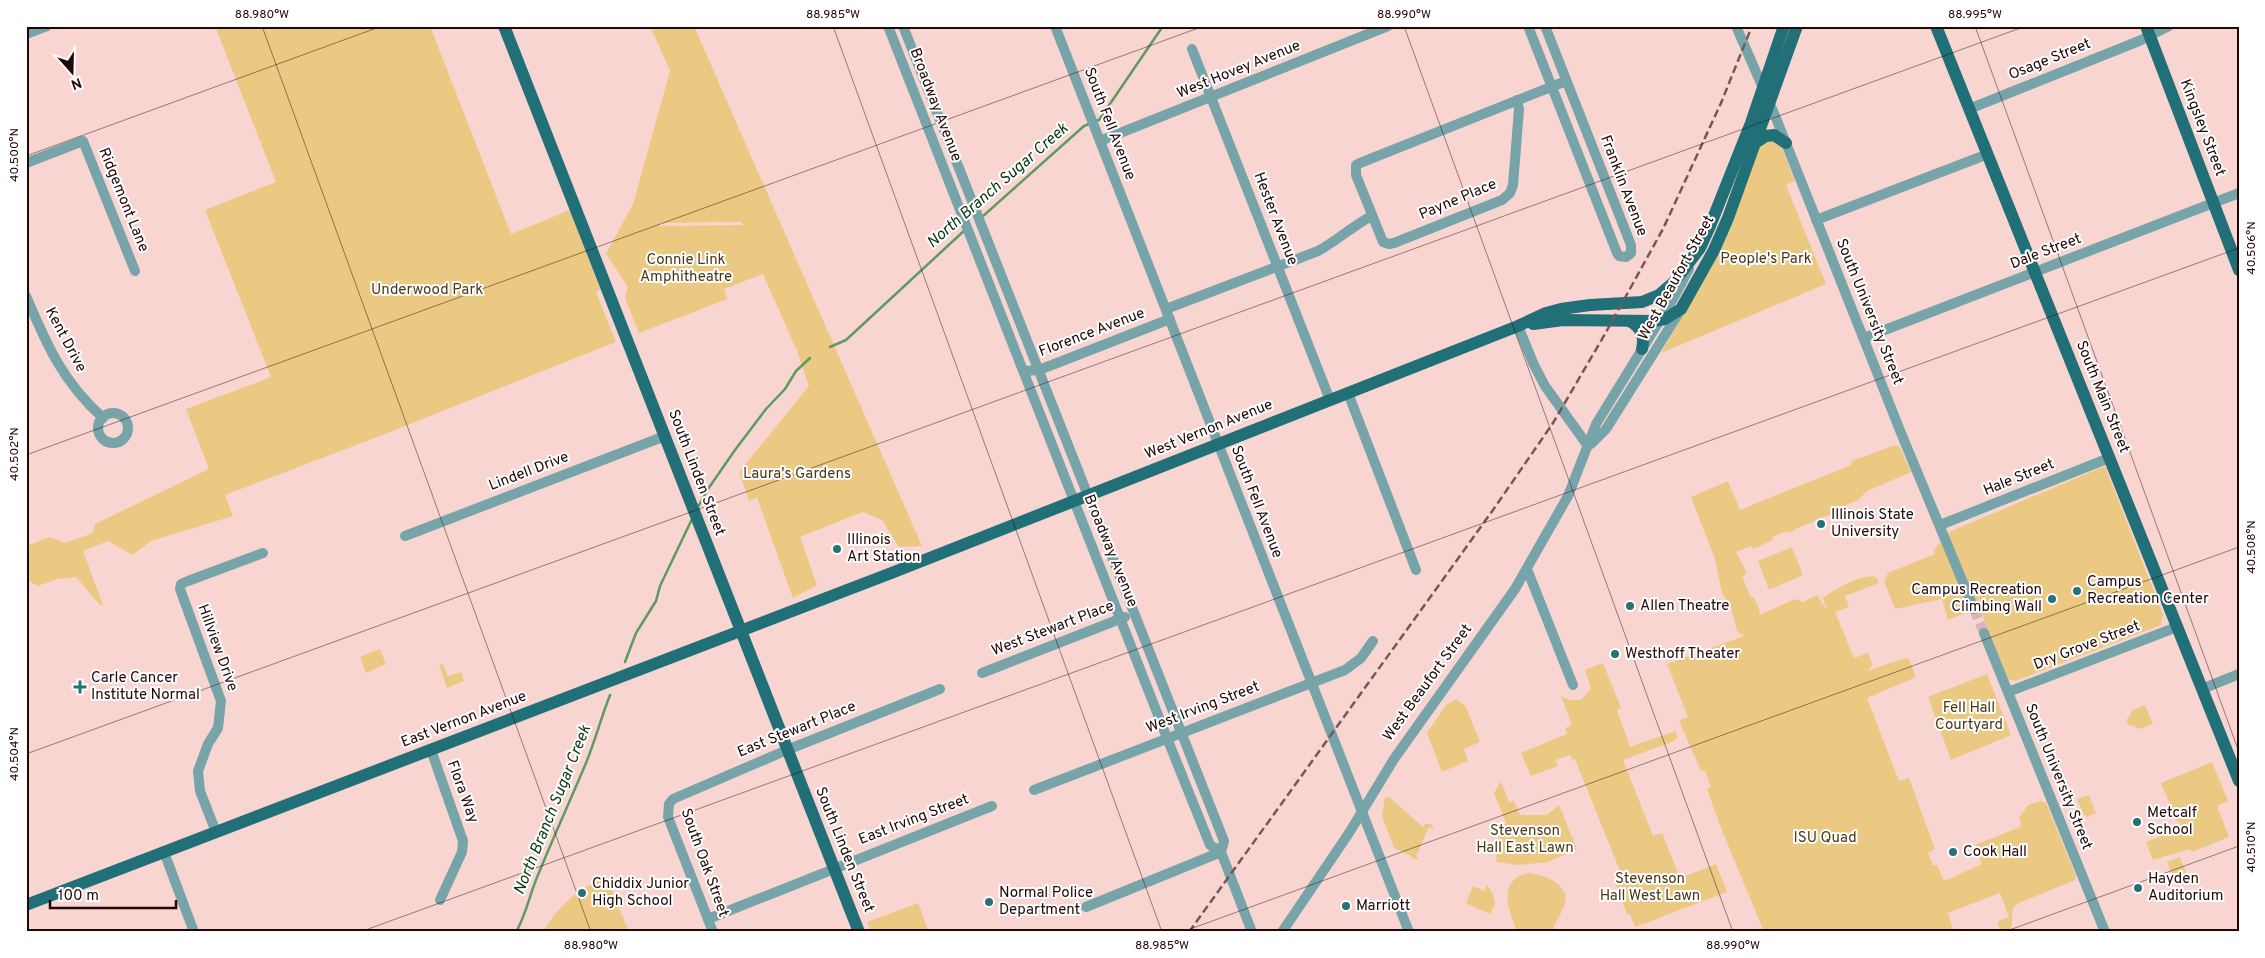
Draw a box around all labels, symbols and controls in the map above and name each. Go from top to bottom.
text: 88.980°W [235,7,289,23]
text: 88.985°W [806,7,860,23]
text: 88.990°W [1377,7,1431,23]
text: 88.995°W [1948,7,2002,23]
street label: Osage Street [2006,35,2094,85]
street label: West Hovey Avenue [1174,37,1304,103]
street label: Broadway Avenue [905,46,965,164]
north arrow [48,48,98,98]
street label: South Fell Avenue [1079,65,1139,183]
text: N [68,73,84,93]
street label: Kingsley Street [2175,77,2229,179]
water label: North Branch Sugar Creek [923,118,1074,253]
text: 40.500°N [7,128,23,182]
street label: Franklin Avenue [1595,133,1651,239]
street label: Ridgemont Lane [93,145,153,255]
street label: Hester Avenue [1249,170,1301,268]
street label: Payne Place [1416,175,1500,225]
street label: West Beaufort Street [1635,212,1719,344]
text: 40.506°N [2244,221,2260,275]
street label: Dale Street [2008,230,2084,274]
street label: South University Street [1831,236,1907,388]
park label: People's Park [1720,250,1812,269]
park label: Connie Link Amphitheatre [640,251,732,287]
park label: Underwood Park [371,281,483,300]
street label: Kent Drive [40,304,90,376]
street label: Florence Avenue [1036,304,1148,362]
street label: South Main Street [2071,338,2133,456]
street label: West Vernon Avenue [1142,396,1276,464]
street label: South Linden Street [663,407,729,539]
text: 40.502°N [7,427,23,481]
street label: South Fell Avenue [1226,443,1286,561]
street label: Lindell Drive [486,448,572,496]
street label: Hale Street [1981,455,2057,501]
park label: Laura's Gardens [743,465,851,484]
street label: Broadway Avenue [1079,492,1141,610]
place label: Illinois State University [1831,506,1914,542]
marker: Illinois State University [1815,518,1827,530]
text: 40.508°N [2244,520,2260,574]
place label: Illinois Art Station [847,531,920,567]
marker: Illinois Art Station [831,543,843,555]
place label: Campus Recreation Center [2087,573,2209,609]
place label: Campus Recreation Climbing Wall [1911,581,2042,617]
marker: Campus Recreation Center [2071,585,2083,597]
marker: Campus Recreation Climbing Wall [2046,593,2058,605]
street label: West Stewart Place [989,597,1117,661]
place label: Allen Theatre [1640,597,1729,616]
marker: Allen Theatre [1624,600,1636,612]
street label: Hillview Drive [192,602,242,694]
street label: Dry Grove Street [2031,617,2143,675]
street label: West Beaufort Street [1379,621,1477,745]
place label: Westhoff Theater [1625,645,1740,664]
marker: Westhoff Theater [1609,648,1621,660]
place label: Carle Cancer Institute Normal [91,669,200,705]
street label: West Irving Street [1144,678,1262,738]
marker: Carle Cancer Institute Normal [73,680,87,694]
street label: East Vernon Avenue [398,687,530,753]
street label: East Stewart Place [735,698,859,762]
park label: Fell Hall Courtyard [1935,699,2003,735]
street label: South University Street [2020,701,2096,853]
water label: North Branch Sugar Creek [510,721,597,898]
text: 40.504°N [7,727,23,781]
street label: Flora Way [442,758,482,826]
street label: South Linden Street [810,784,878,916]
street label: East Irving Street [856,790,972,850]
place label: Metcalf School [2147,804,2197,840]
street label: South Oak Street [676,806,732,920]
marker: Metcalf School [2131,816,2143,828]
park label: Stevenson Hall East Lawn [1476,822,1574,858]
text: 40.510°N [2244,822,2260,872]
park label: ISU Quad [1793,829,1857,848]
place label: Cook Hall [1963,843,2027,862]
marker: Cook Hall [1947,846,1959,858]
park label: Stevenson Hall West Lawn [1600,870,1700,906]
place label: Hayden Auditorium [2148,870,2223,906]
place label: Chiddix Junior High School [592,875,689,911]
scale bar [50,878,176,910]
marker: Hayden Auditorium [2132,882,2144,894]
place label: Normal Police Department [999,884,1093,920]
text: 100 m [58,887,99,906]
marker: Chiddix Junior High School [576,887,588,899]
marker: Normal Police Department [983,896,995,908]
place label: Marriott [1356,897,1410,916]
marker: Marriott [1340,900,1352,912]
text: 88.980°W [564,938,618,954]
text: 88.985°W [1135,938,1189,954]
text: 88.990°W [1706,938,1760,954]

